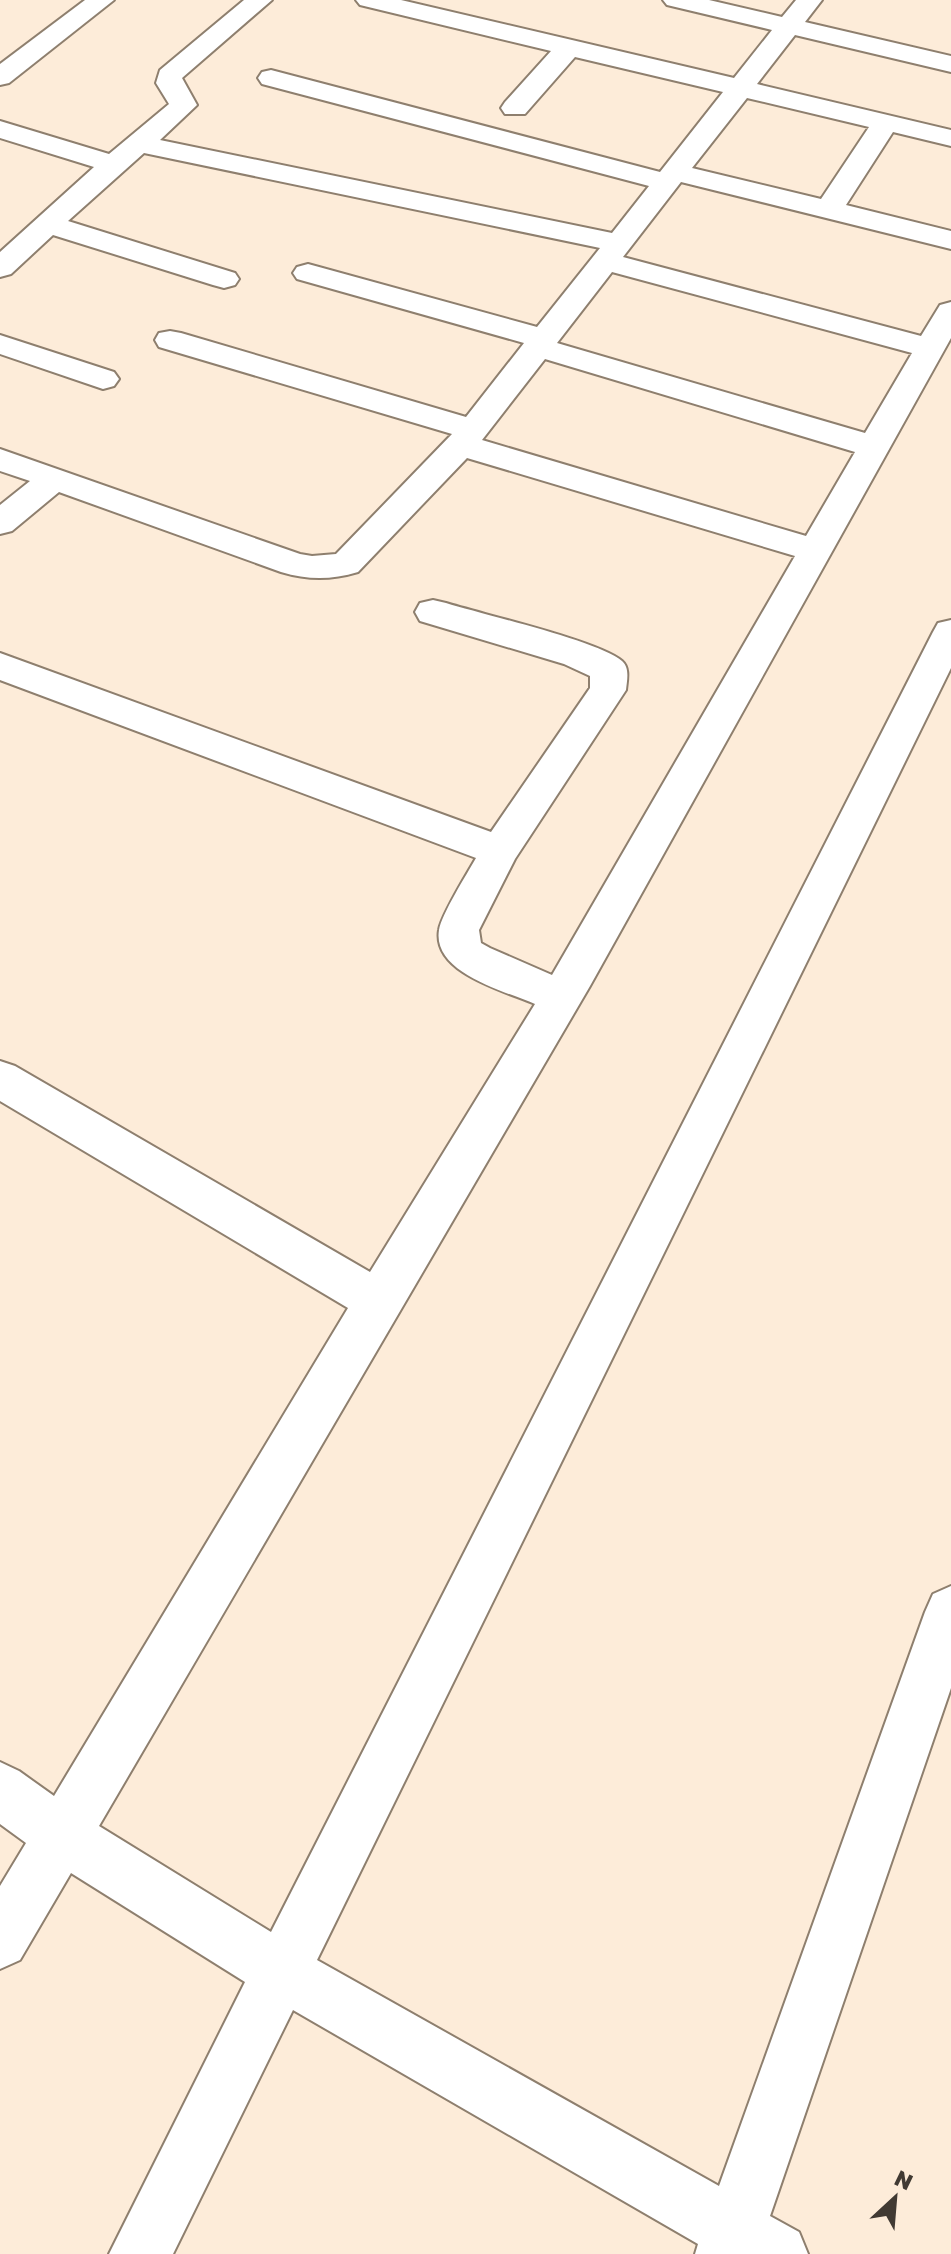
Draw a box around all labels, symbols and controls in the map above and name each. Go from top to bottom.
north arrow [855,2158,935,2238]
text: N [891,2164,917,2195]

